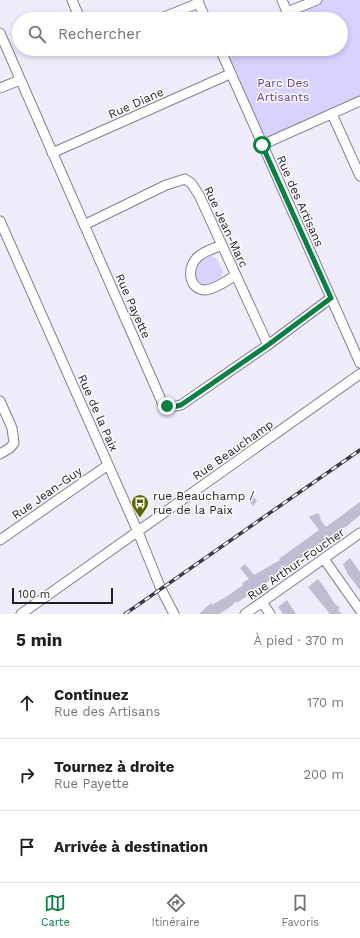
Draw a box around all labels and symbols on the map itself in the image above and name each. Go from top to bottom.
park label: Parc Des Artisants [257,76,309,104]
street label: Rue Diane [106,85,166,121]
route start [253,136,271,154]
street label: Rue des Artisans [274,153,326,249]
street label: Rue Jean-Marc [201,184,251,270]
street label: Rue Payette [113,272,153,341]
street label: Rue de la Paix [75,372,121,454]
route end [158,397,176,415]
street label: Rue Beauchamp [190,417,276,483]
street label: Rue Jean-Guy [9,463,85,522]
place label: rue Beauchamp / rue de la Paix [153,489,255,517]
bus stop icon: rue Beauchamp / rue de la Paix [130,493,150,518]
street label: Rue Arthur-Foucher [245,525,347,603]
scale bar [12,586,113,605]

